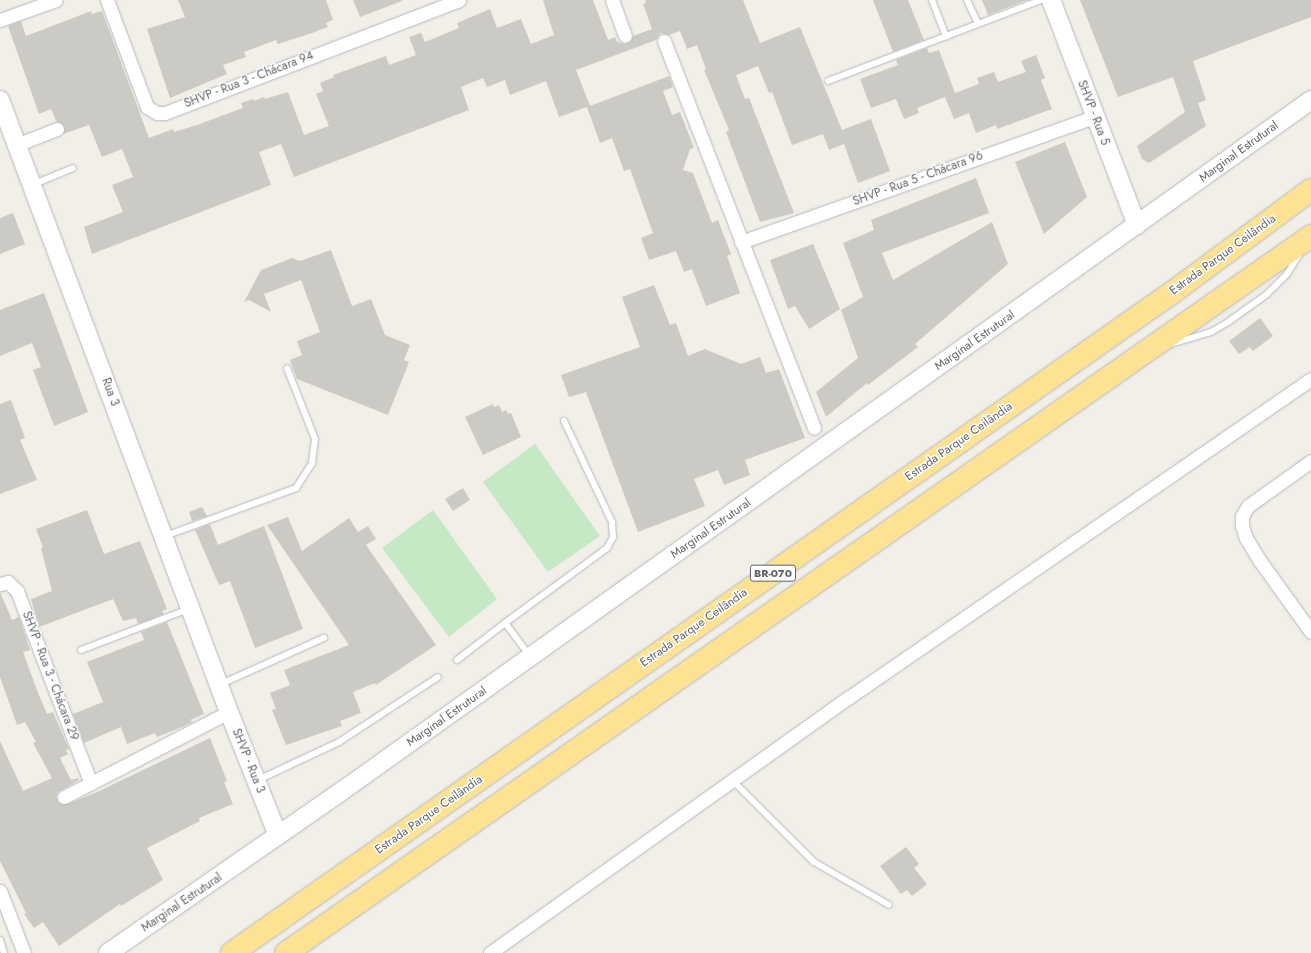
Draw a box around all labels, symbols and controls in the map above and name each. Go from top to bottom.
street label: SHVP - Rua 3 - Chácara 94 [182,49,316,111]
street label: SHVP - Rua 5 [1074,78,1112,148]
street label: Marginal Estrutural [1197,118,1281,186]
street label: SHVP - Rua 5 - Chácara 96 [851,149,985,209]
street label: Estrada Parque Ceilândia [1167,212,1279,298]
street label: Marginal Estrutural [932,308,1018,374]
street label: Rua 3 [98,376,122,408]
street label: Estrada Parque Ceilândia [903,400,1015,484]
street label: Marginal Estrutural [668,496,754,562]
road number: BR-070 [749,564,797,582]
street label: Estrada Parque Ceilândia [638,586,750,670]
street label: SHVP - Rua 3 - Chácara 29 [19,609,81,743]
street label: Marginal Estrutural [404,684,490,750]
street label: SHVP - Rua 3 [229,727,267,795]
street label: Estrada Parque Ceilândia [373,773,485,857]
street label: Marginal Estrutural [139,871,225,935]

